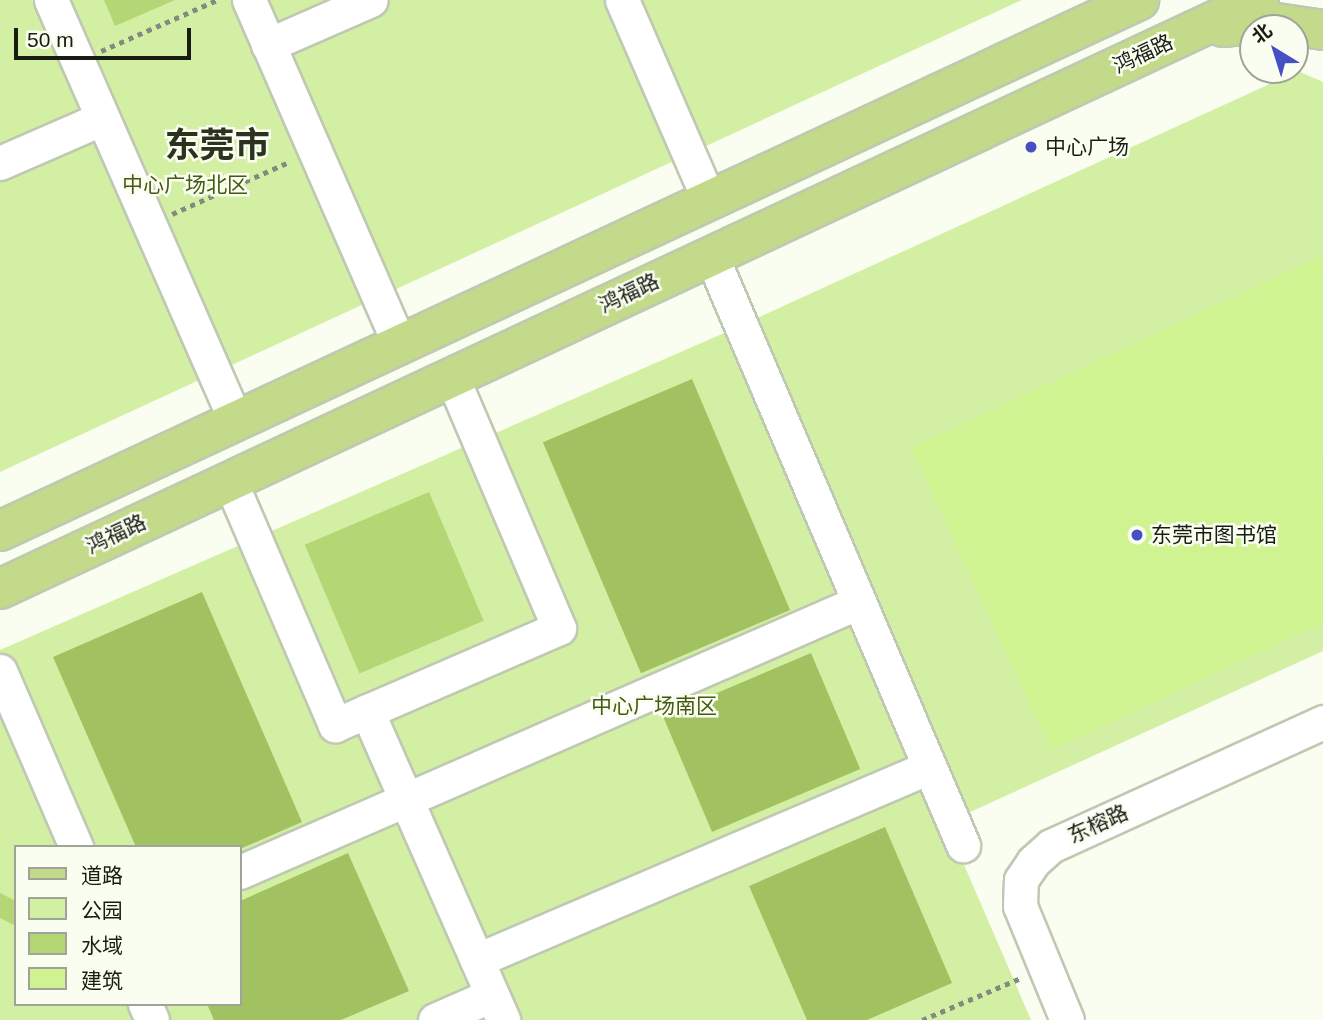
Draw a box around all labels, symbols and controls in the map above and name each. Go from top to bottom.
scale bar [18,14,194,58]
north arrow [1239,14,1309,84]
text: 北 [1248,20,1276,48]
text: 50 m [27,28,74,51]
street label: 鸿福路 [1109,29,1177,79]
district label: 东莞市 [165,124,269,166]
place label: 中心广场 [1045,134,1129,160]
marker: 中心广场 [1023,139,1039,155]
park label: 中心广场北区 [122,172,248,198]
street label: 鸿福路 [595,268,663,318]
street label: 鸿福路 [82,509,150,559]
place label: 东莞市图书馆 [1151,522,1277,548]
marker: 东莞市图书馆 [1129,527,1145,543]
park label: 中心广场南区 [591,693,717,719]
street label: 东榕路 [1064,800,1132,848]
legend [14,845,242,1006]
text: 道路 [81,864,123,887]
text: 公园 [81,899,123,922]
text: 水域 [81,934,123,957]
text: 建筑 [81,969,123,992]

